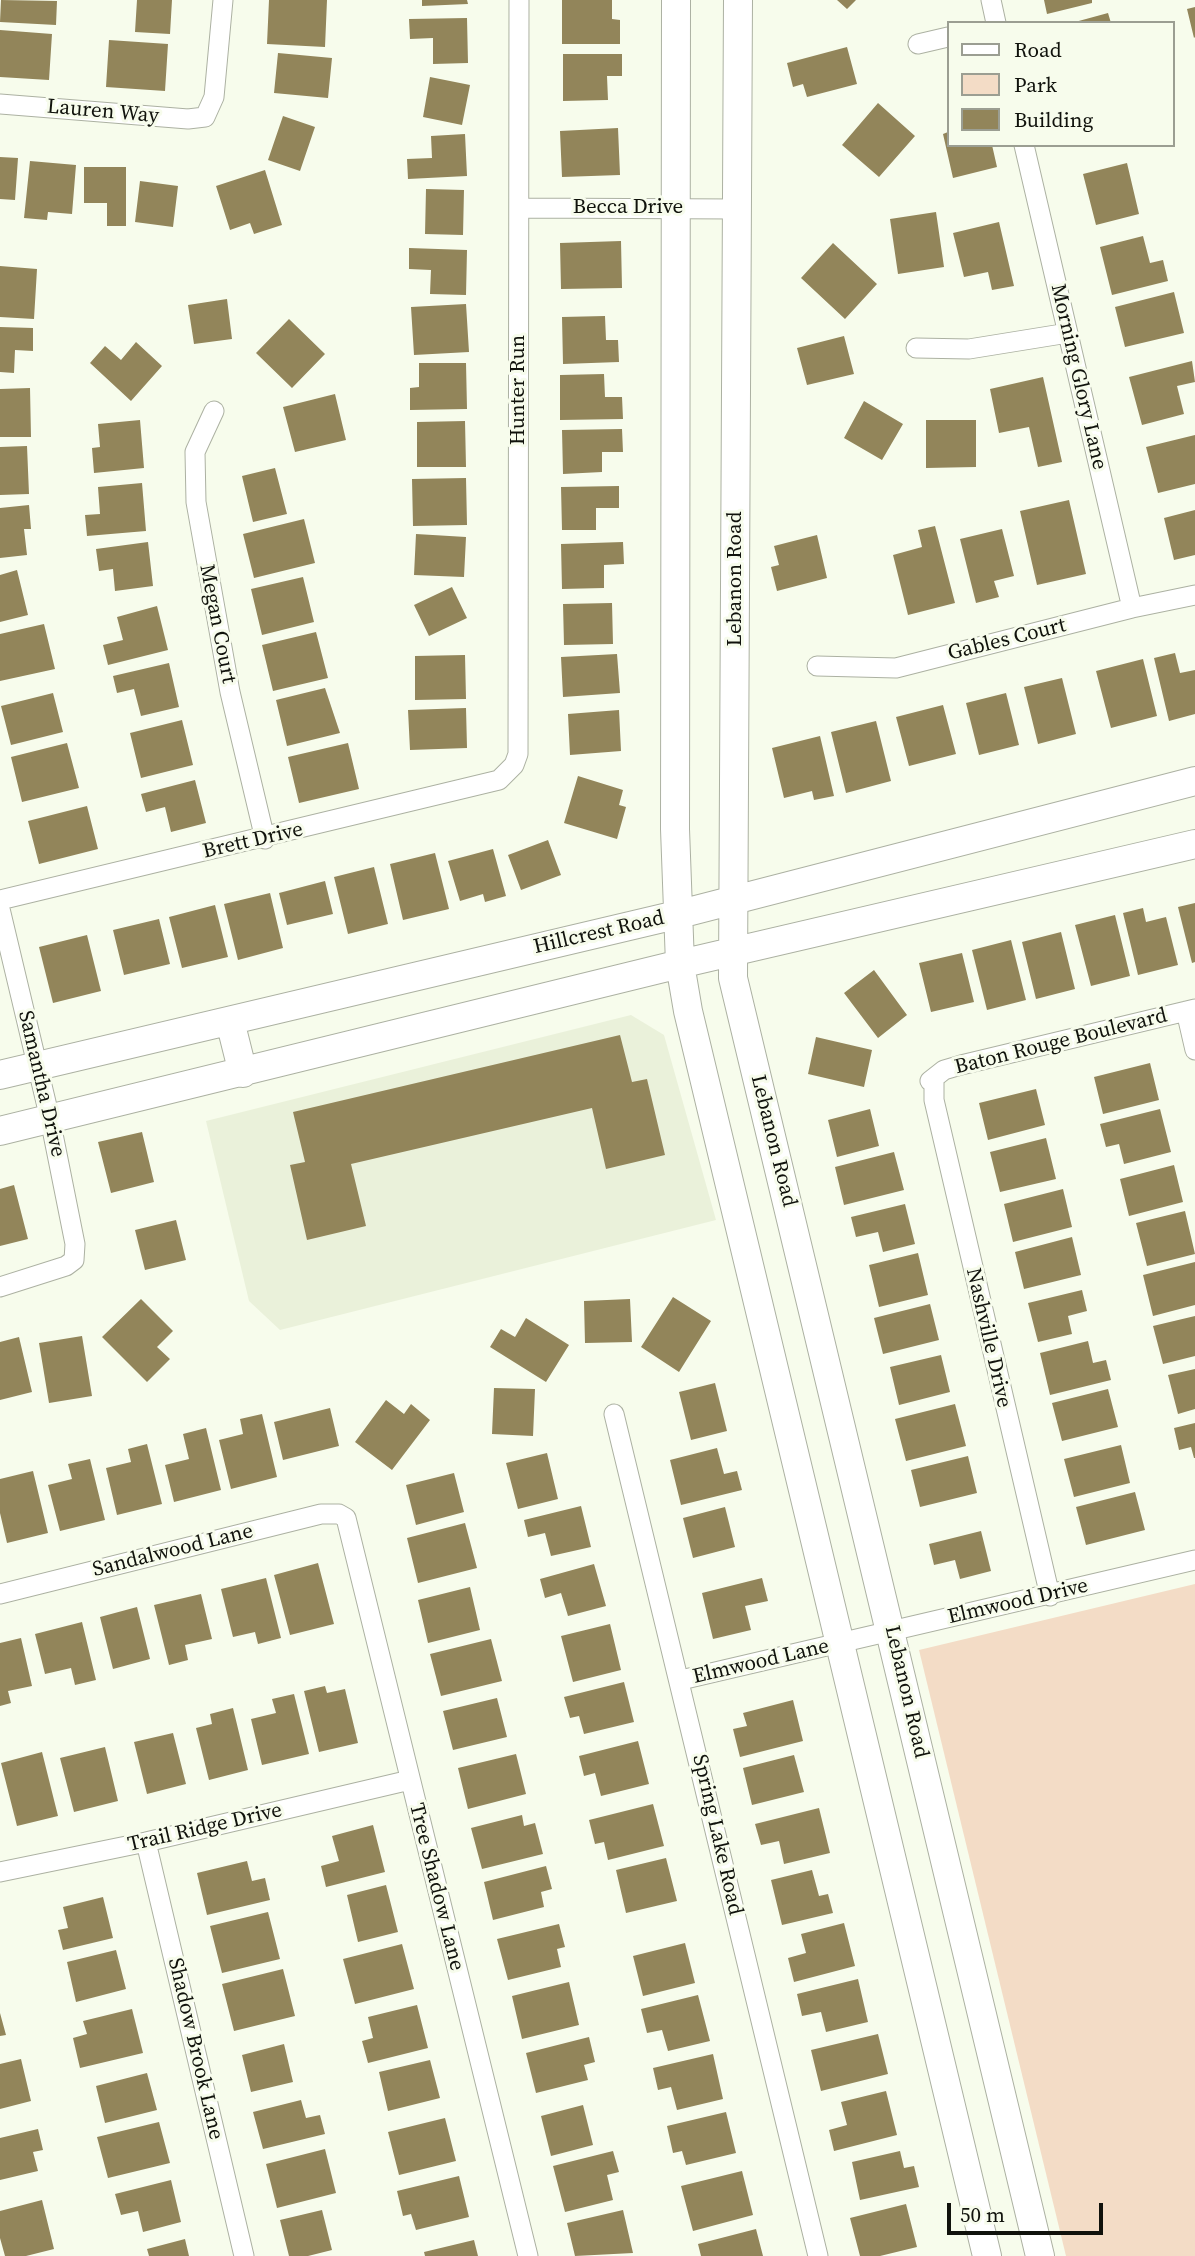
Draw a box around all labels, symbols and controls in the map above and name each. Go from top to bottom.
legend [946,21,1174,147]
text: Road [1014,35,1062,64]
text: Park [1014,70,1057,99]
street label: Lauren Way [46,95,160,129]
text: Building [1014,105,1093,134]
street label: Becca Drive [573,195,683,221]
street label: Morning Glory Lane [1044,282,1112,472]
street label: Hunter Run [506,335,532,445]
street label: Lebanon Road [723,511,749,647]
street label: Megan Court [193,562,241,686]
street label: Gables Court [945,613,1069,667]
street label: Brett Drive [200,817,306,865]
street label: Hillcrest Road [531,906,667,960]
street label: Baton Rouge Boulevard [952,1003,1170,1081]
street label: Samantha Drive [12,1009,70,1159]
street label: Lebanon Road [744,1072,802,1210]
street label: Nashville Drive [960,1266,1016,1410]
street label: Sandalwood Lane [90,1519,256,1583]
street label: Elmwood Drive [945,1574,1091,1630]
street label: Lebanon Road [879,1623,933,1761]
street label: Elmwood Lane [690,1634,832,1690]
street label: Spring Lake Road [686,1752,748,1918]
street label: Trail Ridge Drive [126,1798,284,1858]
street label: Tree Shadow Lane [403,1801,469,1973]
street label: Shadow Brook Lane [162,1956,228,2142]
scale bar [950,2190,1106,2234]
text: 50 m [960,2200,1005,2229]

